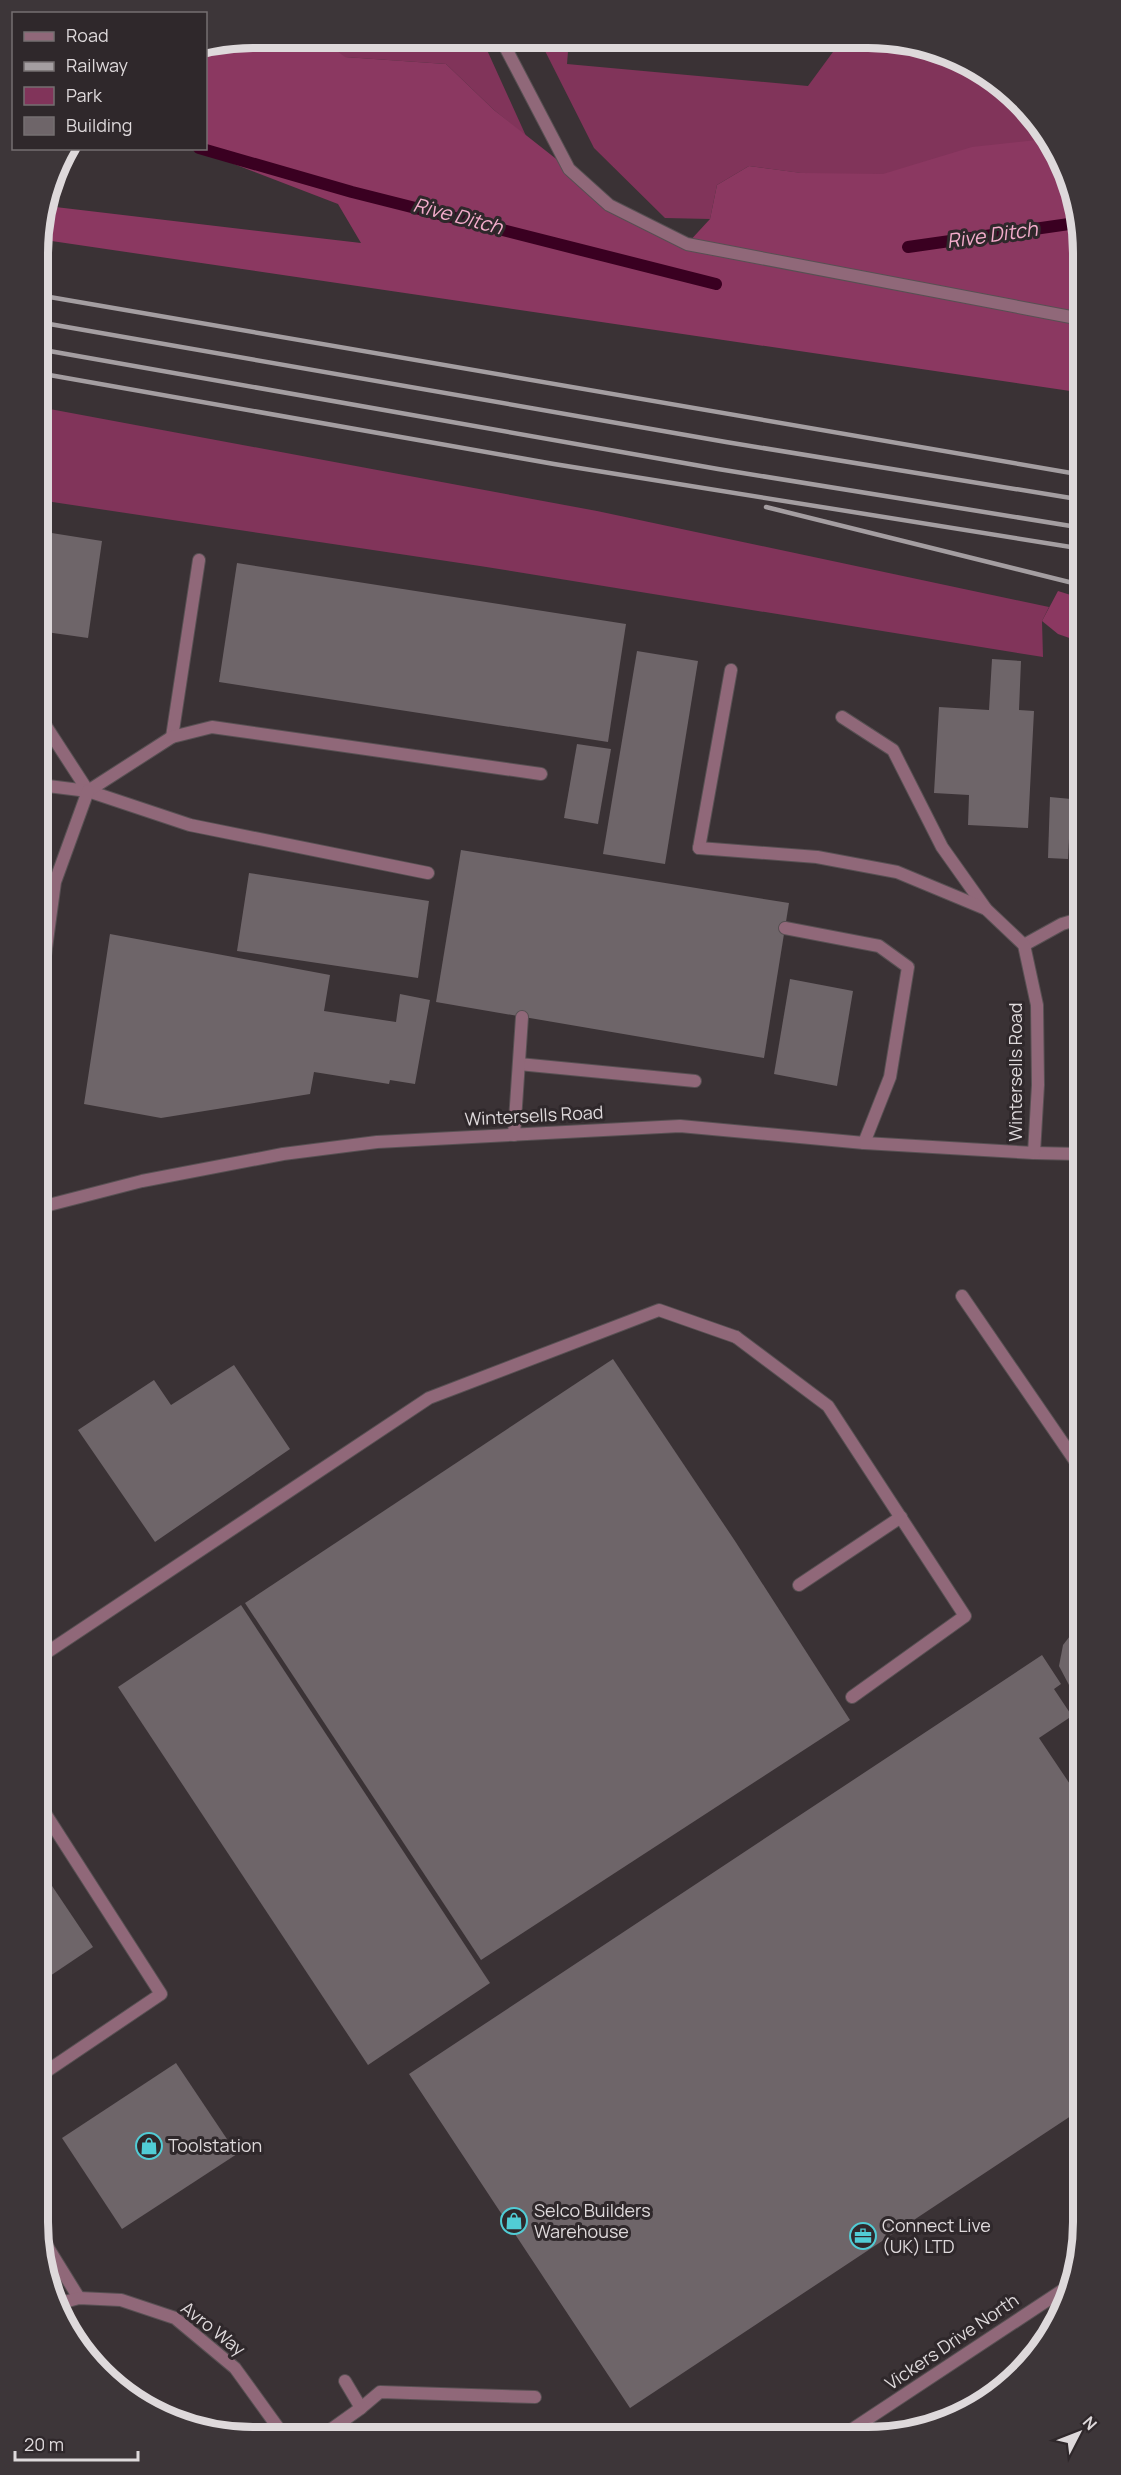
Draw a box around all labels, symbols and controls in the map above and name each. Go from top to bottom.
legend [12,12,207,150]
text: Road [66,23,109,47]
text: Railway [66,53,128,77]
text: Park [66,83,103,107]
text: Building [66,113,132,137]
water label: Rive Ditch [410,191,507,241]
water label: Rive Ditch [945,215,1040,254]
street label: Wintersells Road [1003,1003,1027,1141]
street label: Wintersells Road [464,1099,604,1131]
shop icon: Toolstation [134,2131,164,2161]
place label: Toolstation [168,2133,262,2157]
place label: Selco Builders Warehouse [534,2198,651,2243]
shop icon: Selco Builders Warehouse [499,2206,529,2236]
place label: Connect Live (UK) LTD [882,2213,991,2258]
office icon: Connect Live (UK) LTD [848,2221,878,2251]
street label: Vickers Drive North [880,2288,1023,2395]
street label: Avro Way [177,2296,251,2361]
north arrow [1049,2403,1109,2463]
text: N [1078,2411,1102,2435]
scale bar [15,2424,138,2462]
text: 20 m [24,2432,64,2456]

